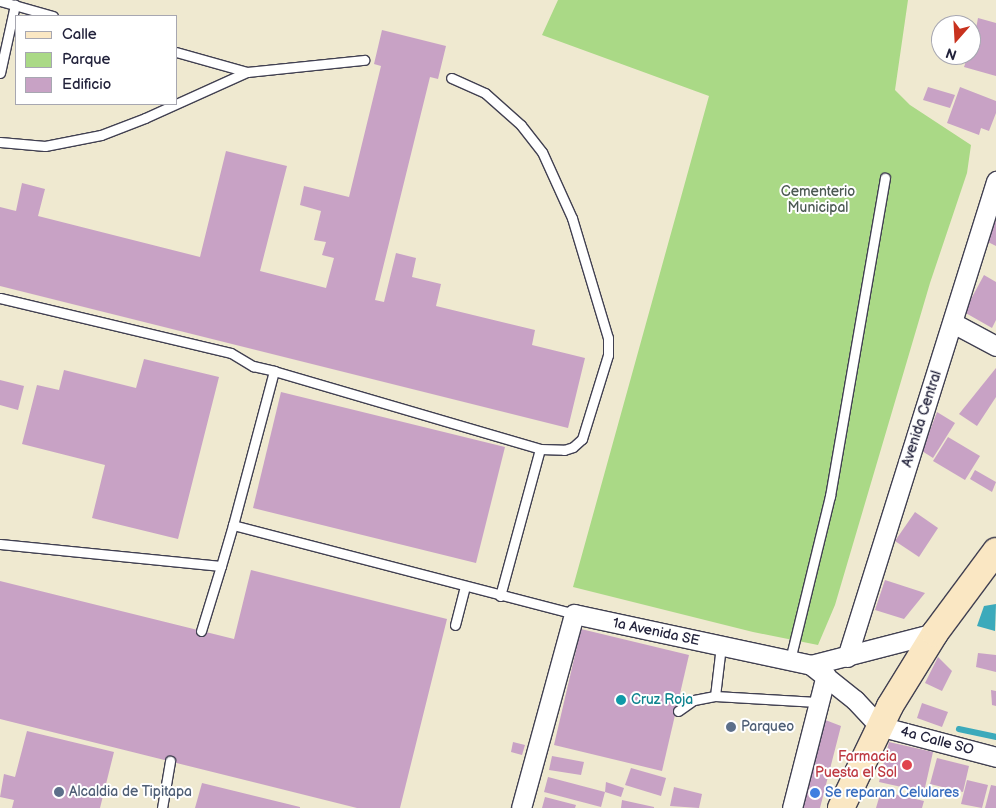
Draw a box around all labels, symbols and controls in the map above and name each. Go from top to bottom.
legend [15,15,178,105]
north arrow [931,15,981,65]
text: Calle [62,25,97,44]
text: N [944,44,959,63]
text: Parque [62,50,110,69]
text: Edificio [62,75,111,94]
park label: Cementerio Municipal [781,184,855,216]
street label: Avenida Central [899,369,945,469]
street label: 1a Avenida SE [611,615,701,649]
place label: Cruz Roja [631,692,693,708]
marker: Cruz Roja [615,694,627,706]
place label: Parqueo [741,719,794,735]
marker: Parqueo [725,721,737,733]
street label: 4a Calle SO [898,723,976,759]
place label: Farmacia Puesta el Sol [815,749,897,782]
marker: Farmacia Puesta el Sol [901,759,913,771]
place label: Alcaldia de Tipitapa [69,784,192,800]
place label: Se reparan Celulares [825,785,959,801]
marker: Alcaldia de Tipitapa [53,786,65,798]
marker: Se reparan Celulares [809,787,821,799]

